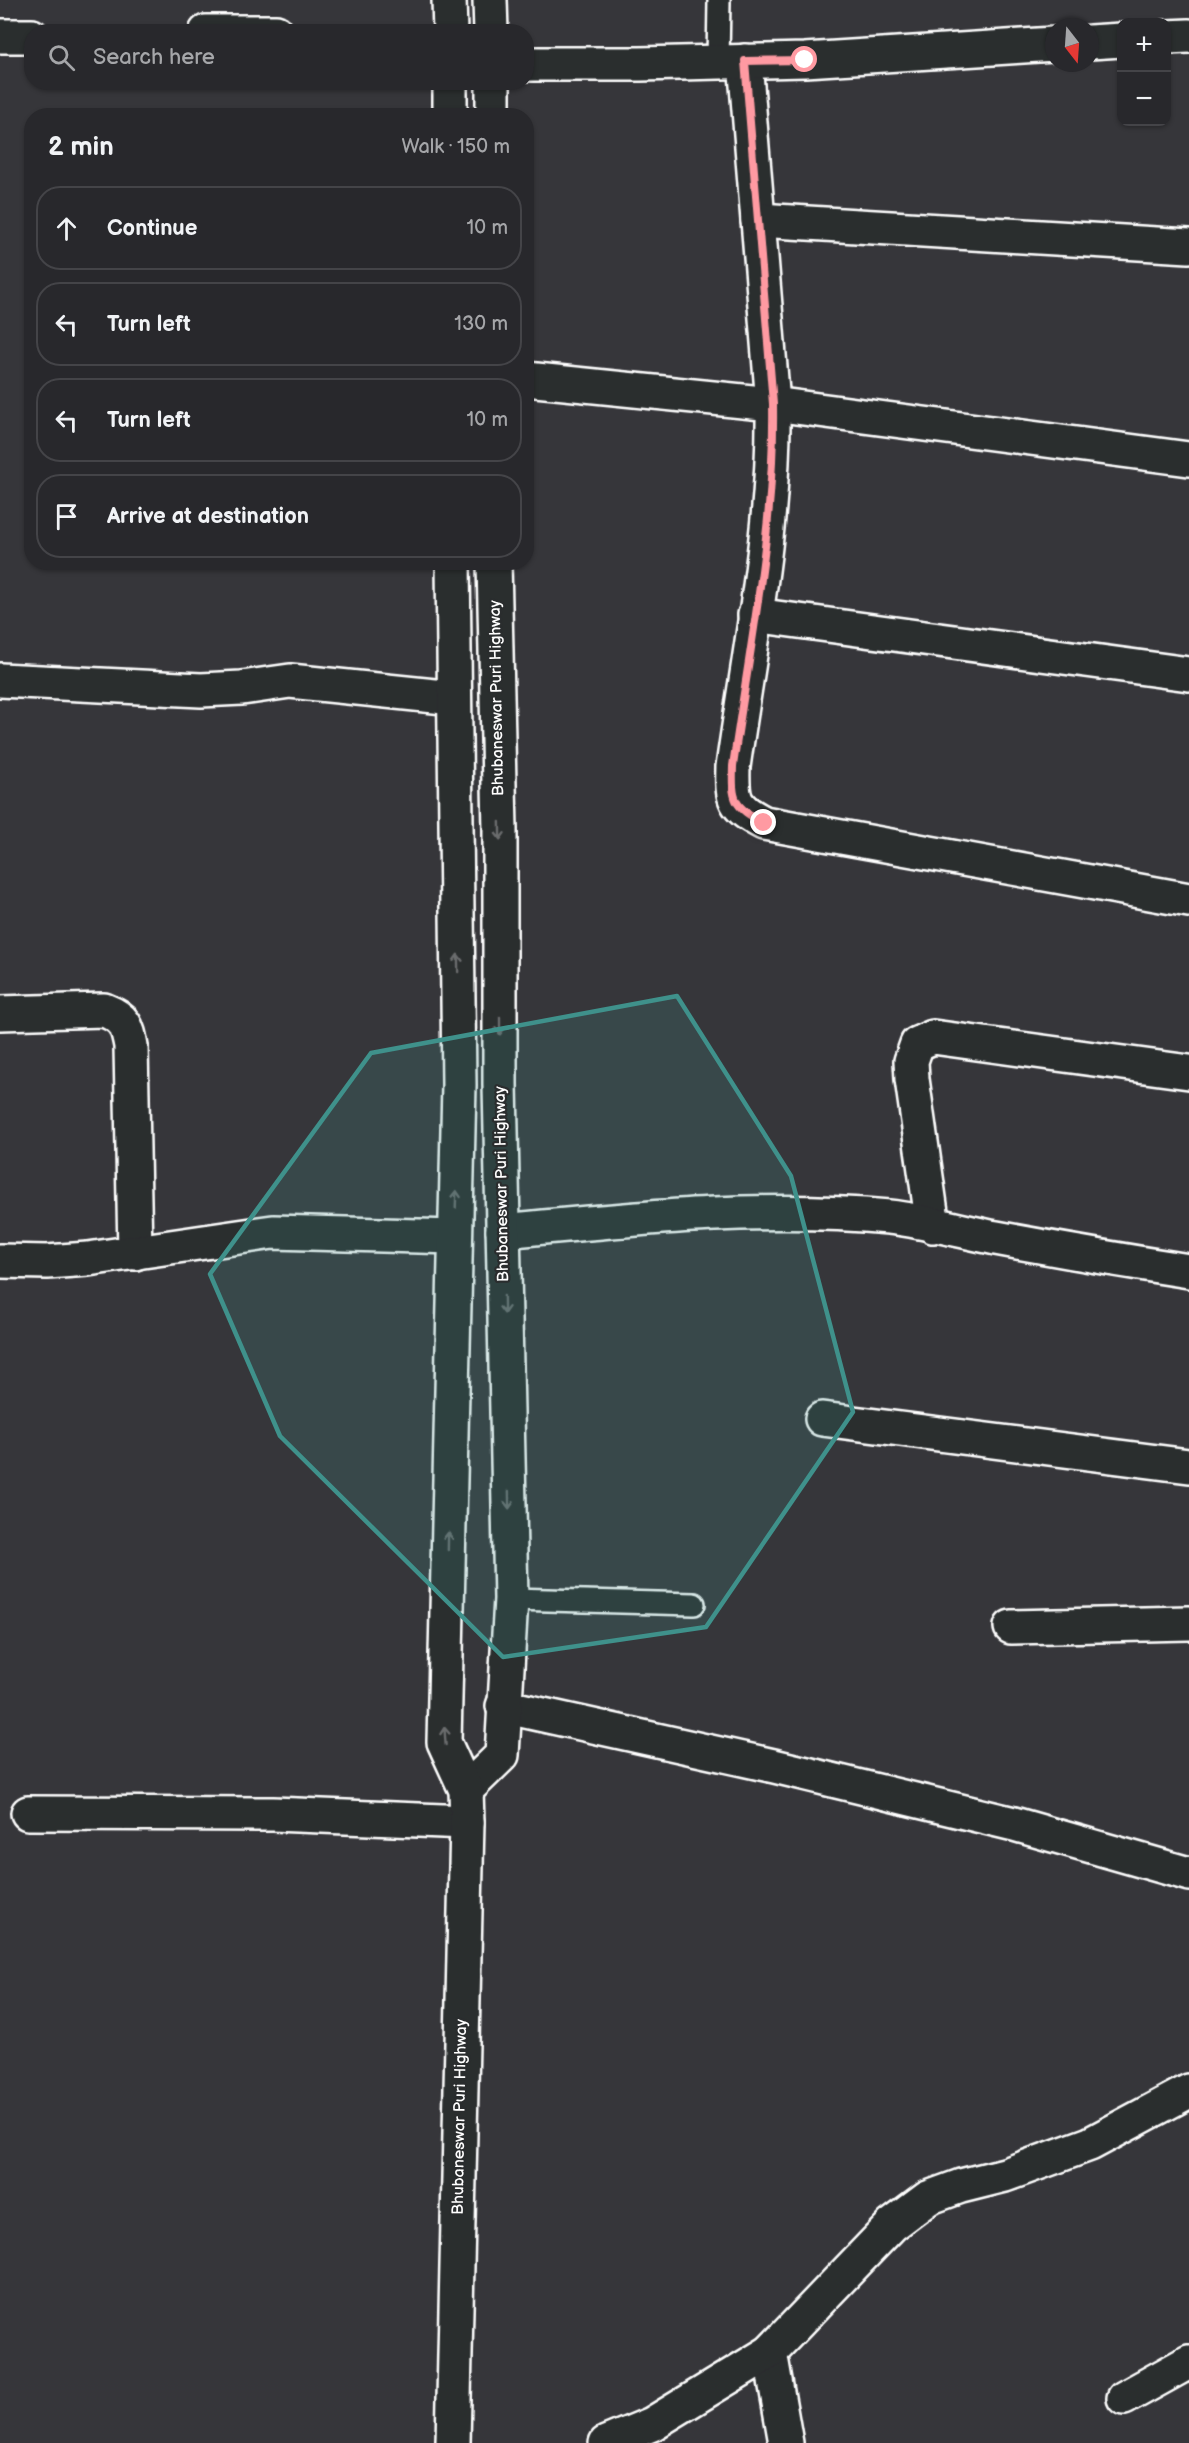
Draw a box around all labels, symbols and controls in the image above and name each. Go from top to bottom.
north arrow [1045,18,1099,72]
map controls [1117,18,1171,126]
button: + [1117,18,1171,72]
search box [24,24,534,90]
icon: search [45,41,78,74]
text: Search here [93,44,215,71]
route start [791,46,817,72]
button: − [1117,72,1171,126]
text: 2 min [48,132,114,163]
text: Walk · 150 m [401,135,510,159]
icon: ahead [50,212,83,245]
text: Continue [107,215,197,242]
text: 10 m [467,216,508,240]
icon: left [50,308,83,341]
text: Turn left [107,311,191,338]
text: 130 m [454,312,508,336]
icon: left [50,404,83,437]
text: Turn left [107,407,191,434]
text: 10 m [467,408,508,432]
icon: arrive [50,500,83,533]
text: Arrive at destination [107,503,309,530]
street label: Bhubaneswar Puri Highway [486,599,508,796]
route end [750,809,776,835]
one-way arrow [494,820,505,840]
one-way arrow [452,953,463,973]
one-way arrow [494,1015,506,1035]
street label: Bhubaneswar Puri Highway [491,1085,513,1282]
one-way arrow [450,1190,462,1210]
one-way arrow [499,1294,510,1314]
one-way arrow [503,1489,515,1509]
one-way arrow [442,1532,454,1552]
one-way arrow [439,1727,450,1746]
street label: Bhubaneswar Puri Highway [449,2018,471,2215]

